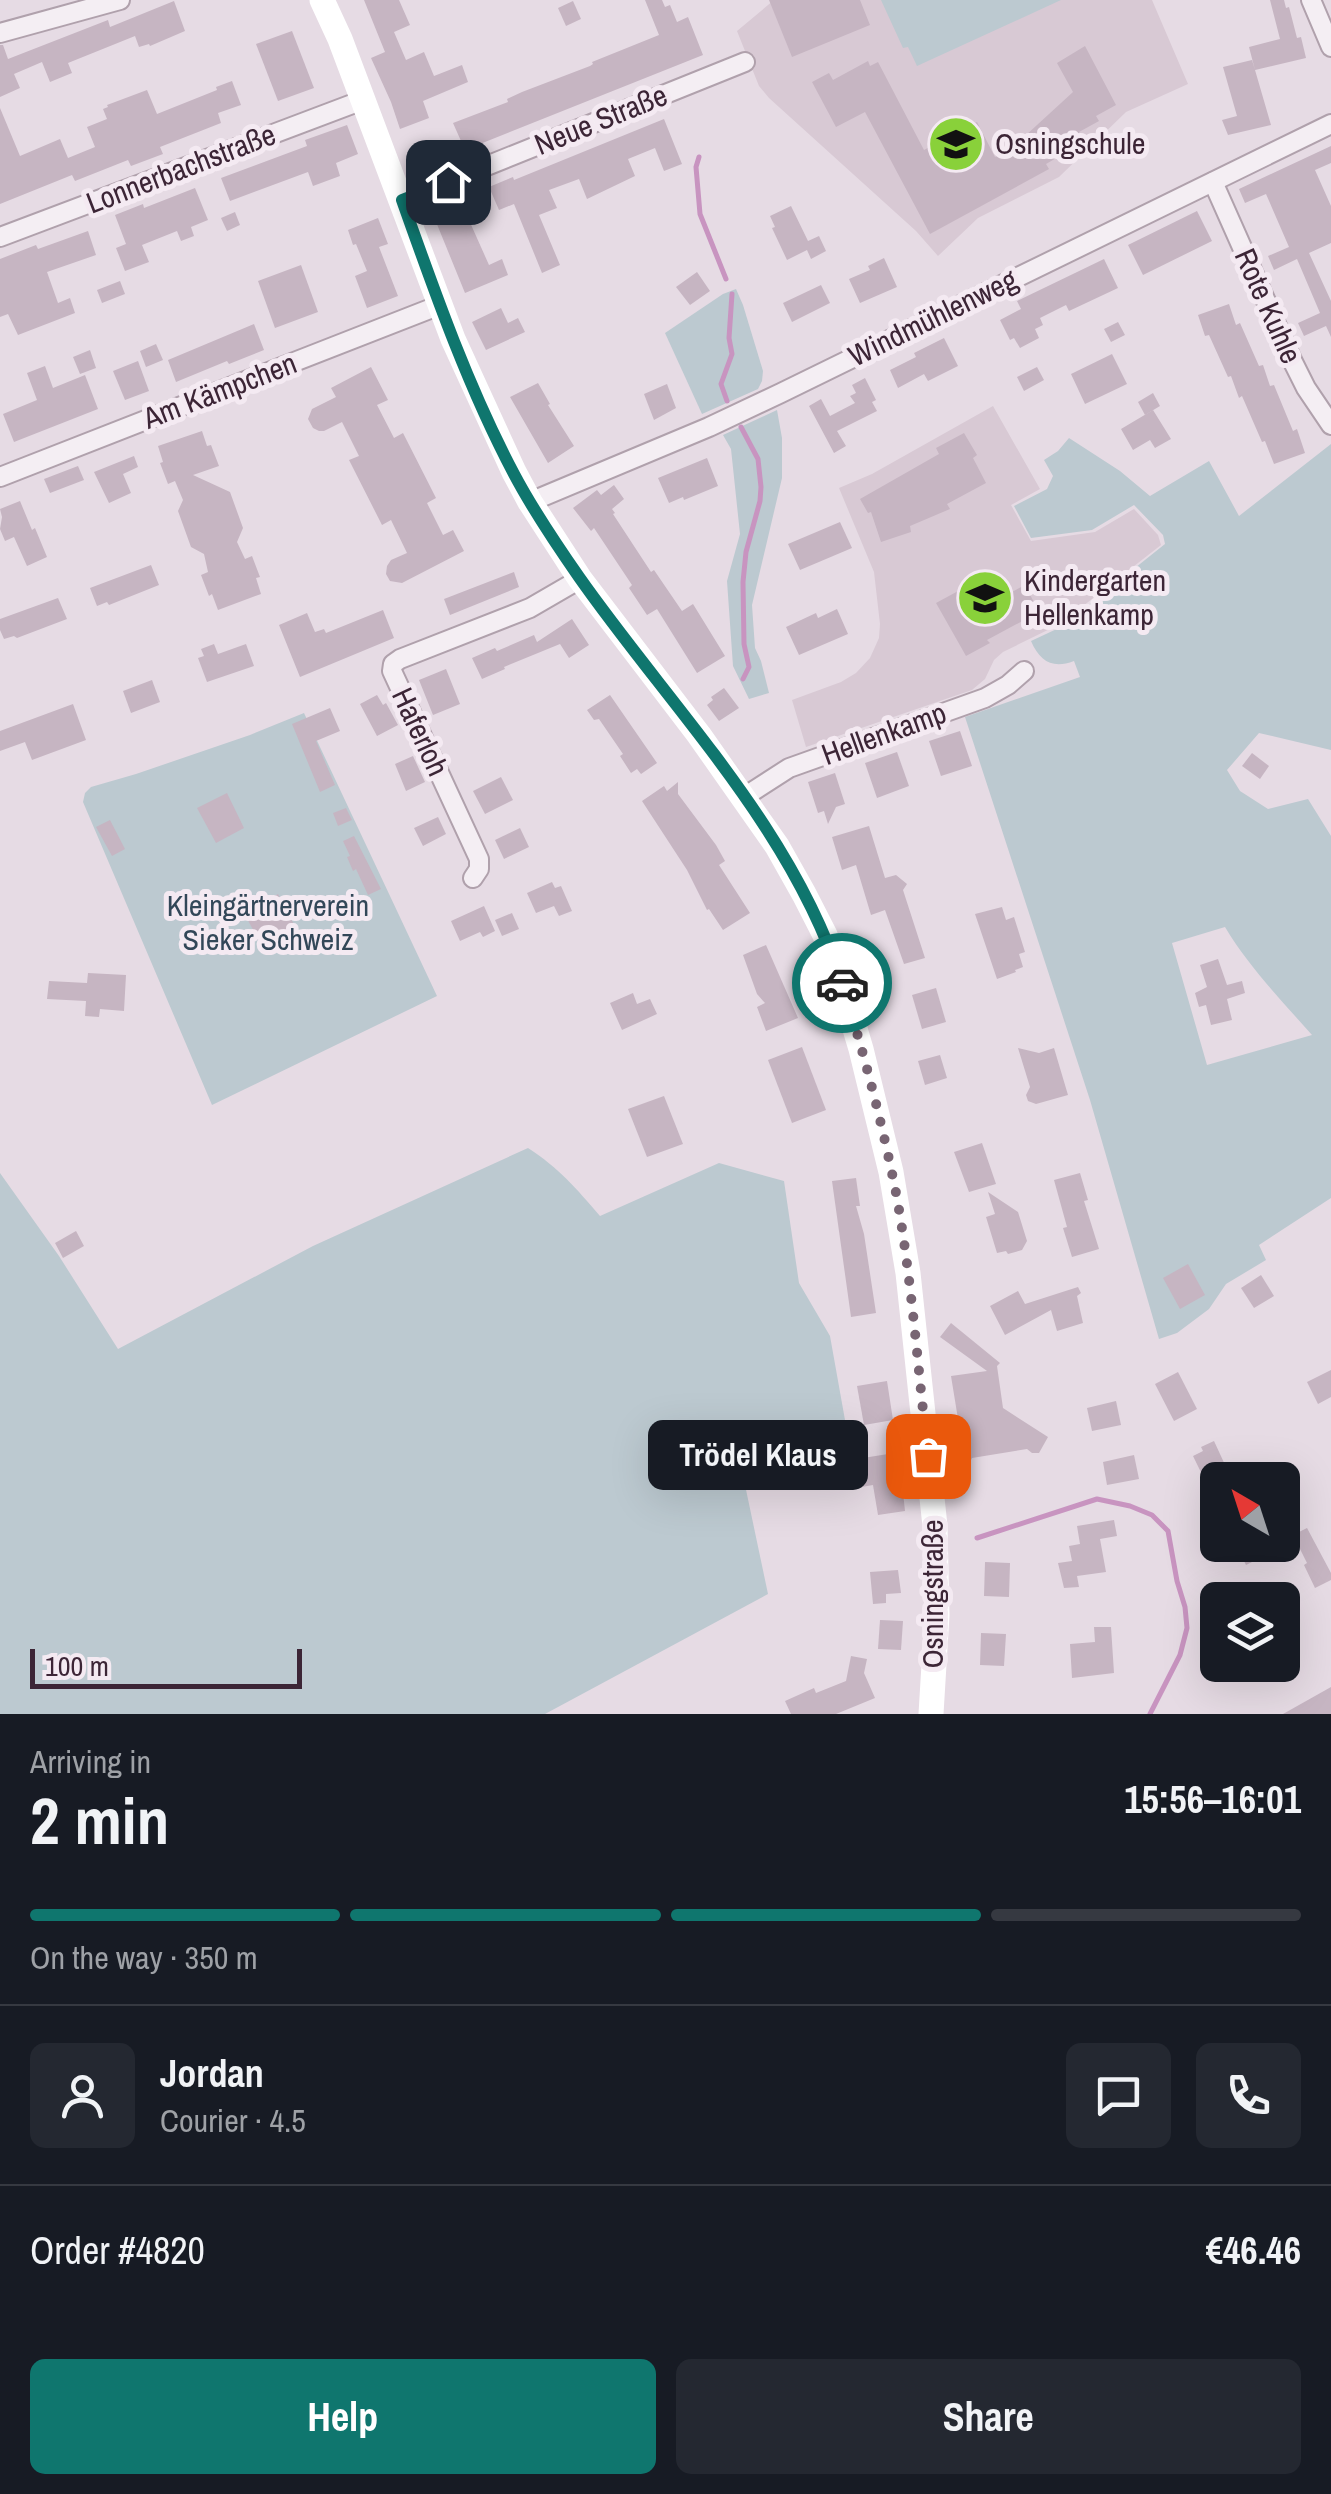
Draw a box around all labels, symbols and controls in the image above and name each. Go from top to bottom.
street label: Neue Straße [528,74,673,164]
street label: Lonnerbachstraße [80,114,281,223]
school or university icon: Osningschule [926,114,986,174]
place label: Osningschule [995,123,1145,163]
pin [406,140,491,225]
icon: home [421,155,476,210]
street label: Rote Kuhle [1226,242,1312,369]
street label: Windmühlenweg [841,259,1024,375]
street label: Am Kämpchen [136,342,302,438]
place label: Kindergarten Hellenkamp [1024,560,1166,634]
school or university icon: Kindergarten Hellenkamp [955,568,1015,628]
street label: Haferloh [383,681,459,782]
street label: Hellenkamp [816,692,952,774]
park label: Kleingärtnerverein Sieker Schweiz [167,885,369,959]
courier [792,933,892,1033]
icon: car [815,956,870,1011]
pin [886,1414,971,1499]
callout: Trödel Klaus [648,1421,868,1491]
icon: bag [901,1429,956,1484]
text: Trödel Klaus [679,1433,837,1476]
north arrow [1200,1462,1300,1562]
map controls [1200,1462,1300,1682]
street label: Osningstraße [912,1519,952,1669]
button: layers [1200,1582,1300,1682]
scale bar [30,1644,302,1688]
text: 100 m [45,1647,109,1685]
text: Arriving in [30,1740,151,1783]
text: 15:56–16:01 [1124,1774,1301,1825]
text: 2 min [30,1777,169,1864]
text: On the way · 350 m [30,1936,258,1979]
button: person [30,2043,135,2148]
button: chat [1066,2043,1171,2148]
button: phone [1196,2043,1301,2148]
text: Jordan [160,2048,264,2099]
text: Courier · 4.5 [160,2099,306,2142]
text: Order #4820 [30,2225,205,2276]
text: €46.46 [1206,2225,1301,2276]
button: Help [30,2359,656,2474]
button: Share [676,2359,1301,2474]

